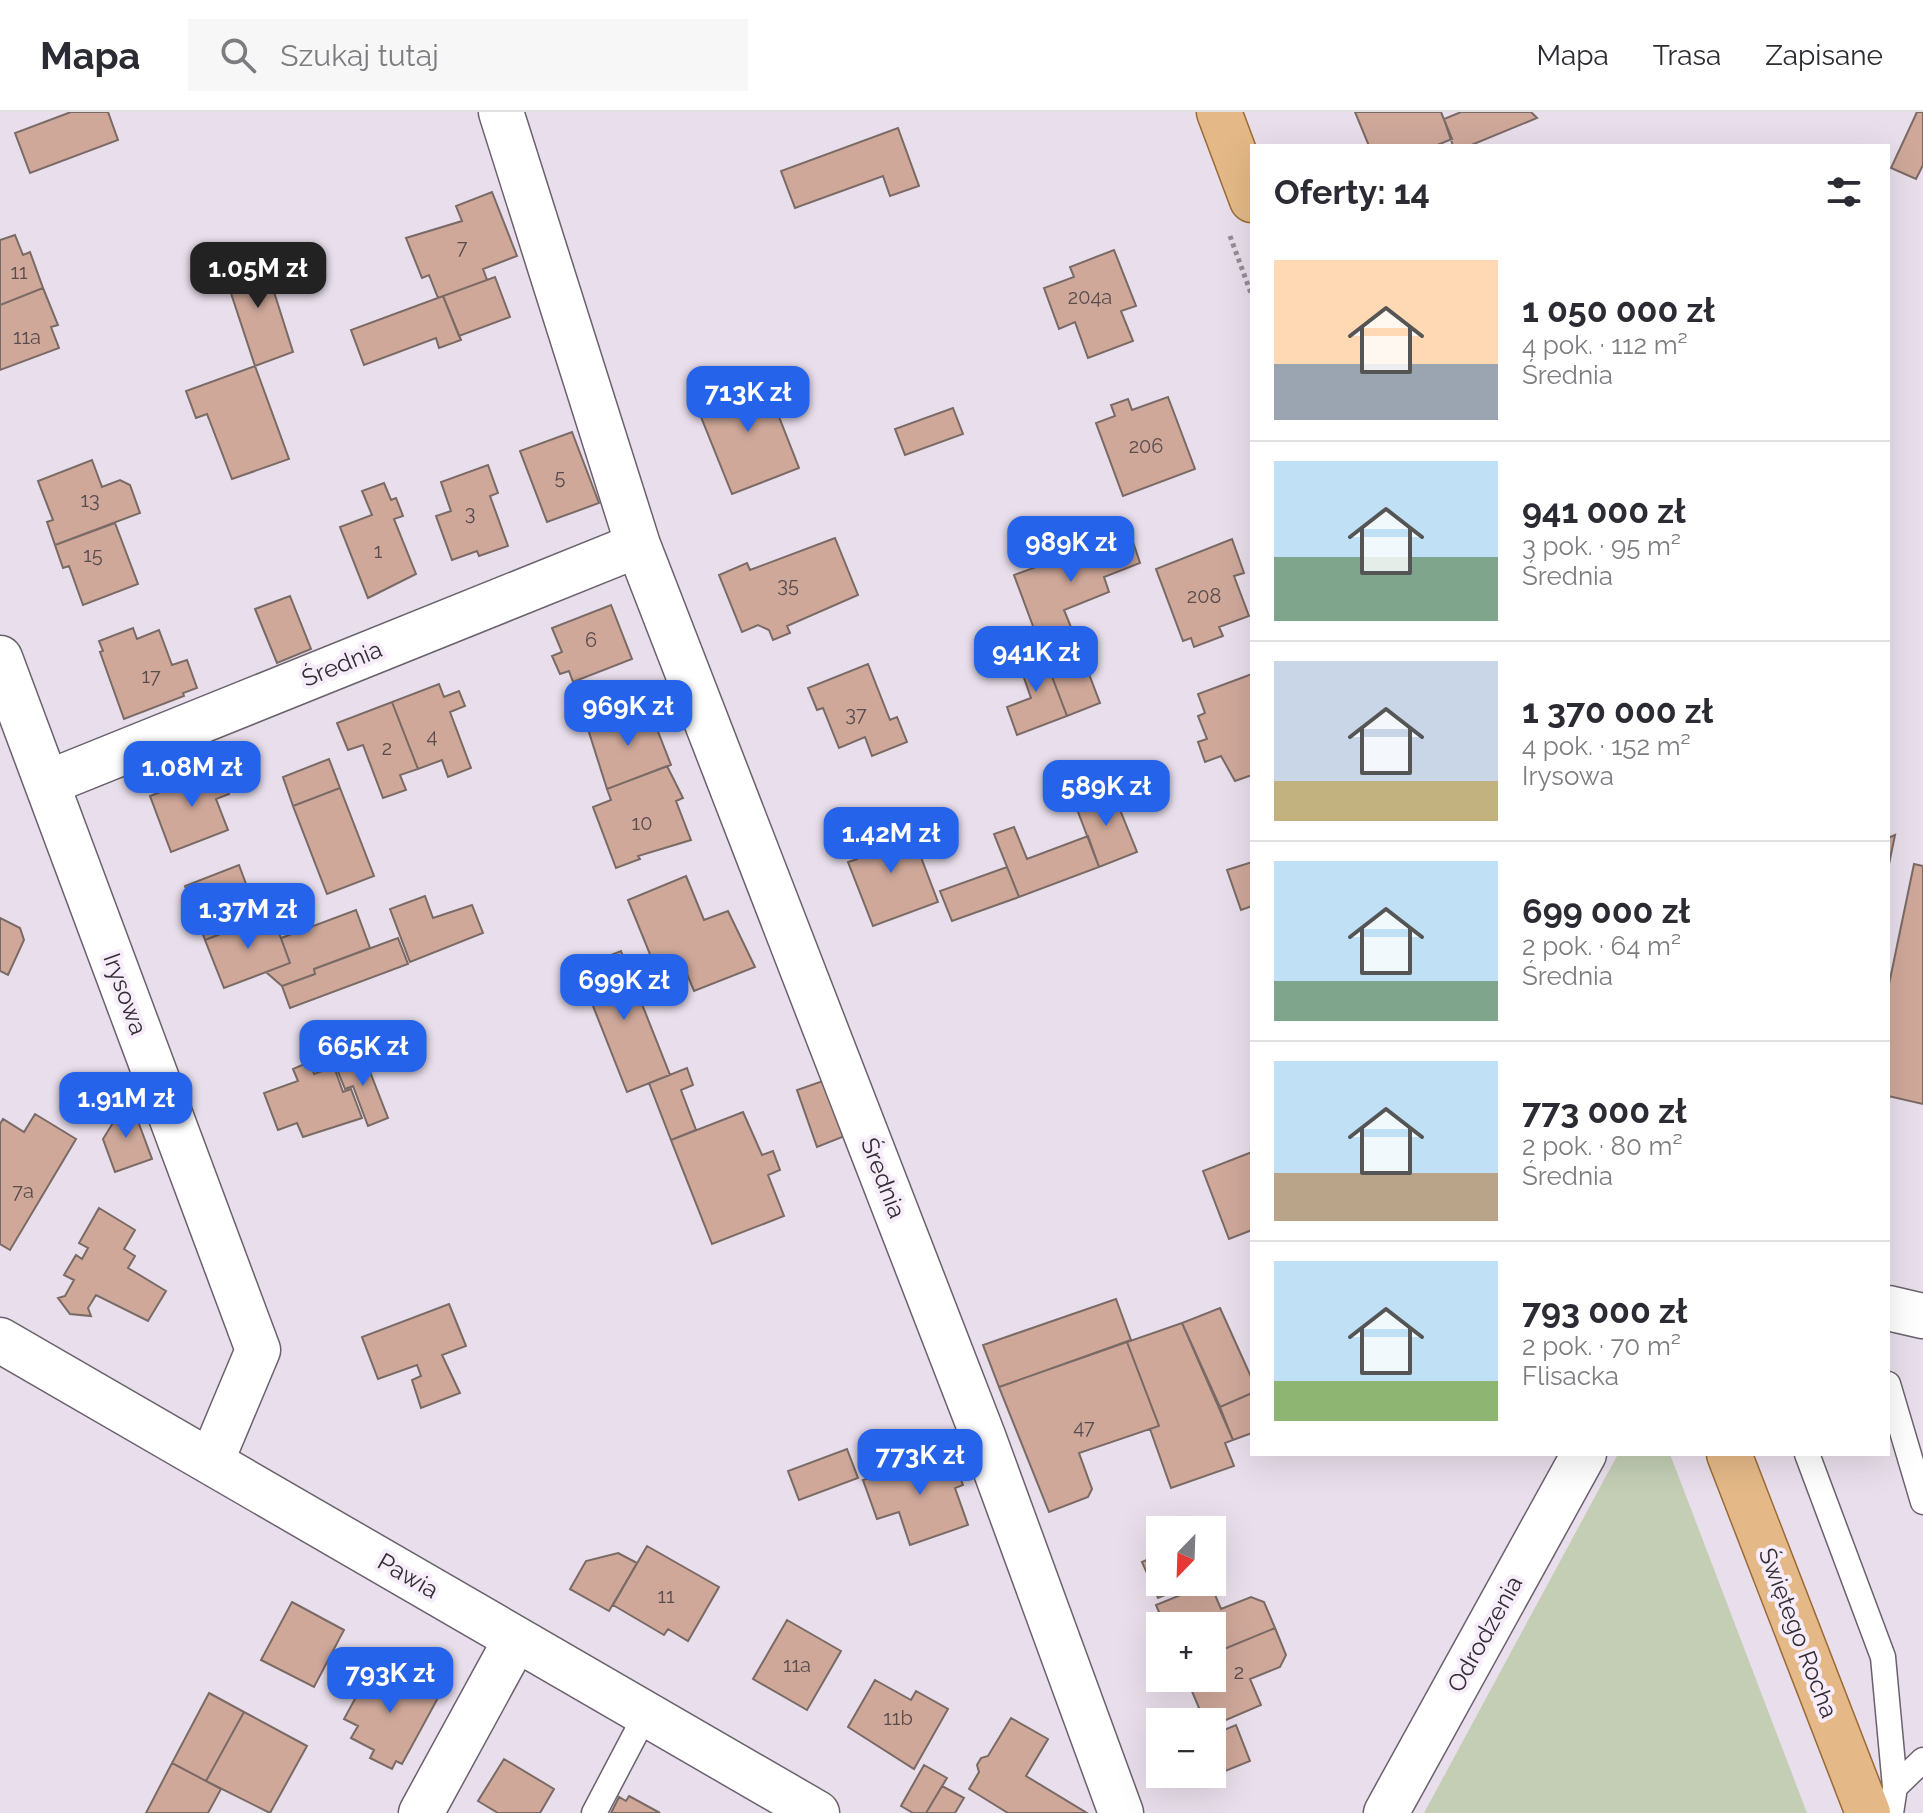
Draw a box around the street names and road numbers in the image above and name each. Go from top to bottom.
street label: Średnia [297,634,386,693]
street label: Irysowa [97,949,154,1039]
street label: Średnia [855,1133,912,1222]
street label: Świętego Rocha [1753,1544,1844,1722]
street label: Pawia [373,1547,444,1604]
street label: Odrodzenia [1441,1571,1528,1697]

